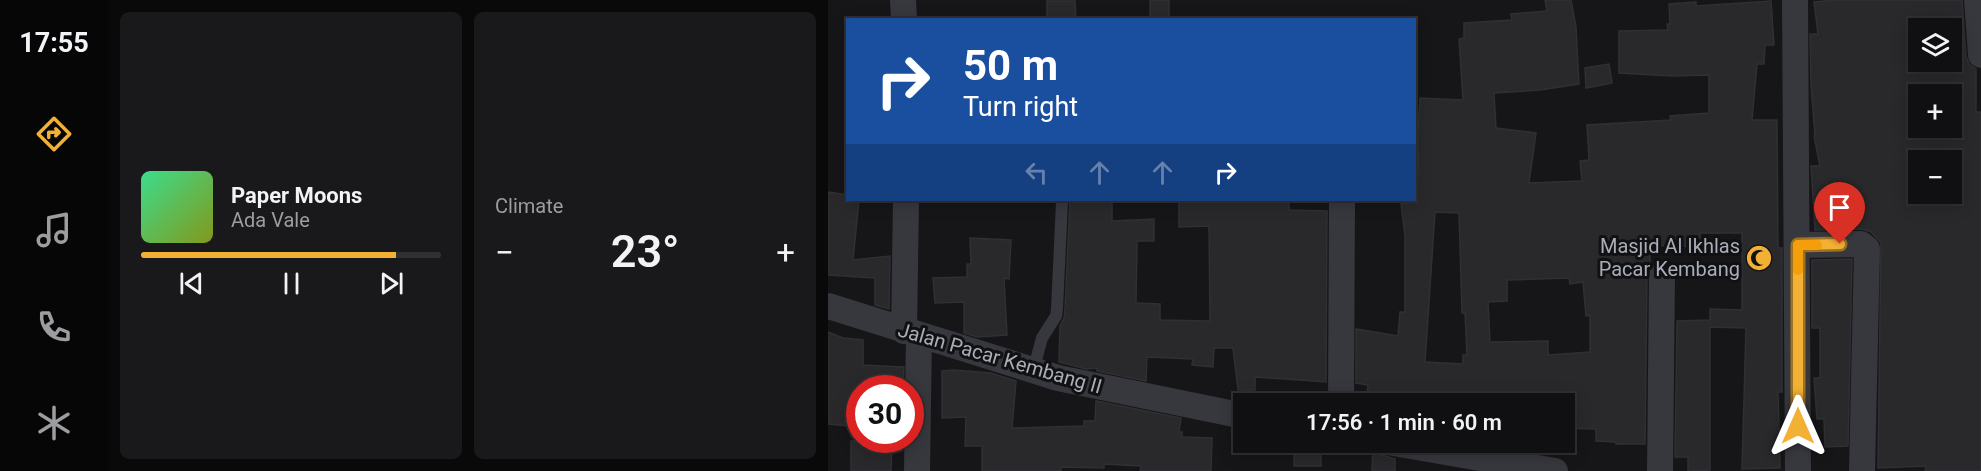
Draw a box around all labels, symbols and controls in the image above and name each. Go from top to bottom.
map controls [1908,18,1962,204]
button: layers [1908,18,1962,72]
text: 17:55 [19,27,89,59]
text: 50 m [963,41,1058,90]
icon: right [864,42,942,120]
button: + [1908,84,1962,138]
text: Turn right [963,91,1078,123]
icon: directions [33,113,75,155]
button: − [1908,150,1962,204]
icon: left [1020,156,1053,189]
icon: ahead [1083,156,1116,189]
icon: ahead [1146,156,1179,189]
icon: right [1209,156,1242,189]
pin [1814,182,1865,244]
text: Paper Moons [231,183,362,208]
icon: arrive [1823,191,1856,224]
text: Climate [495,194,563,218]
text: Ada Vale [231,208,310,232]
icon: music [33,209,75,251]
text: 23° [611,225,679,278]
text: − [495,233,514,272]
text: + [776,233,795,272]
place label: Masjid Al Ikhlas Pacar Kembang [1599,234,1740,281]
mosque icon: Masjid Al Ikhlas Pacar Kembang [1744,243,1774,273]
icon: previous [175,267,208,300]
icon: pause [275,267,308,300]
icon: next [375,267,408,300]
icon: phone [33,306,75,348]
street label: Jalan Pacar Kembang II [895,317,1105,399]
speed limit sign: 30 [846,375,924,453]
position arrow [1766,394,1830,458]
icon: climate [33,402,75,444]
text: 17:56 · 1 min · 60 m [1306,410,1502,435]

